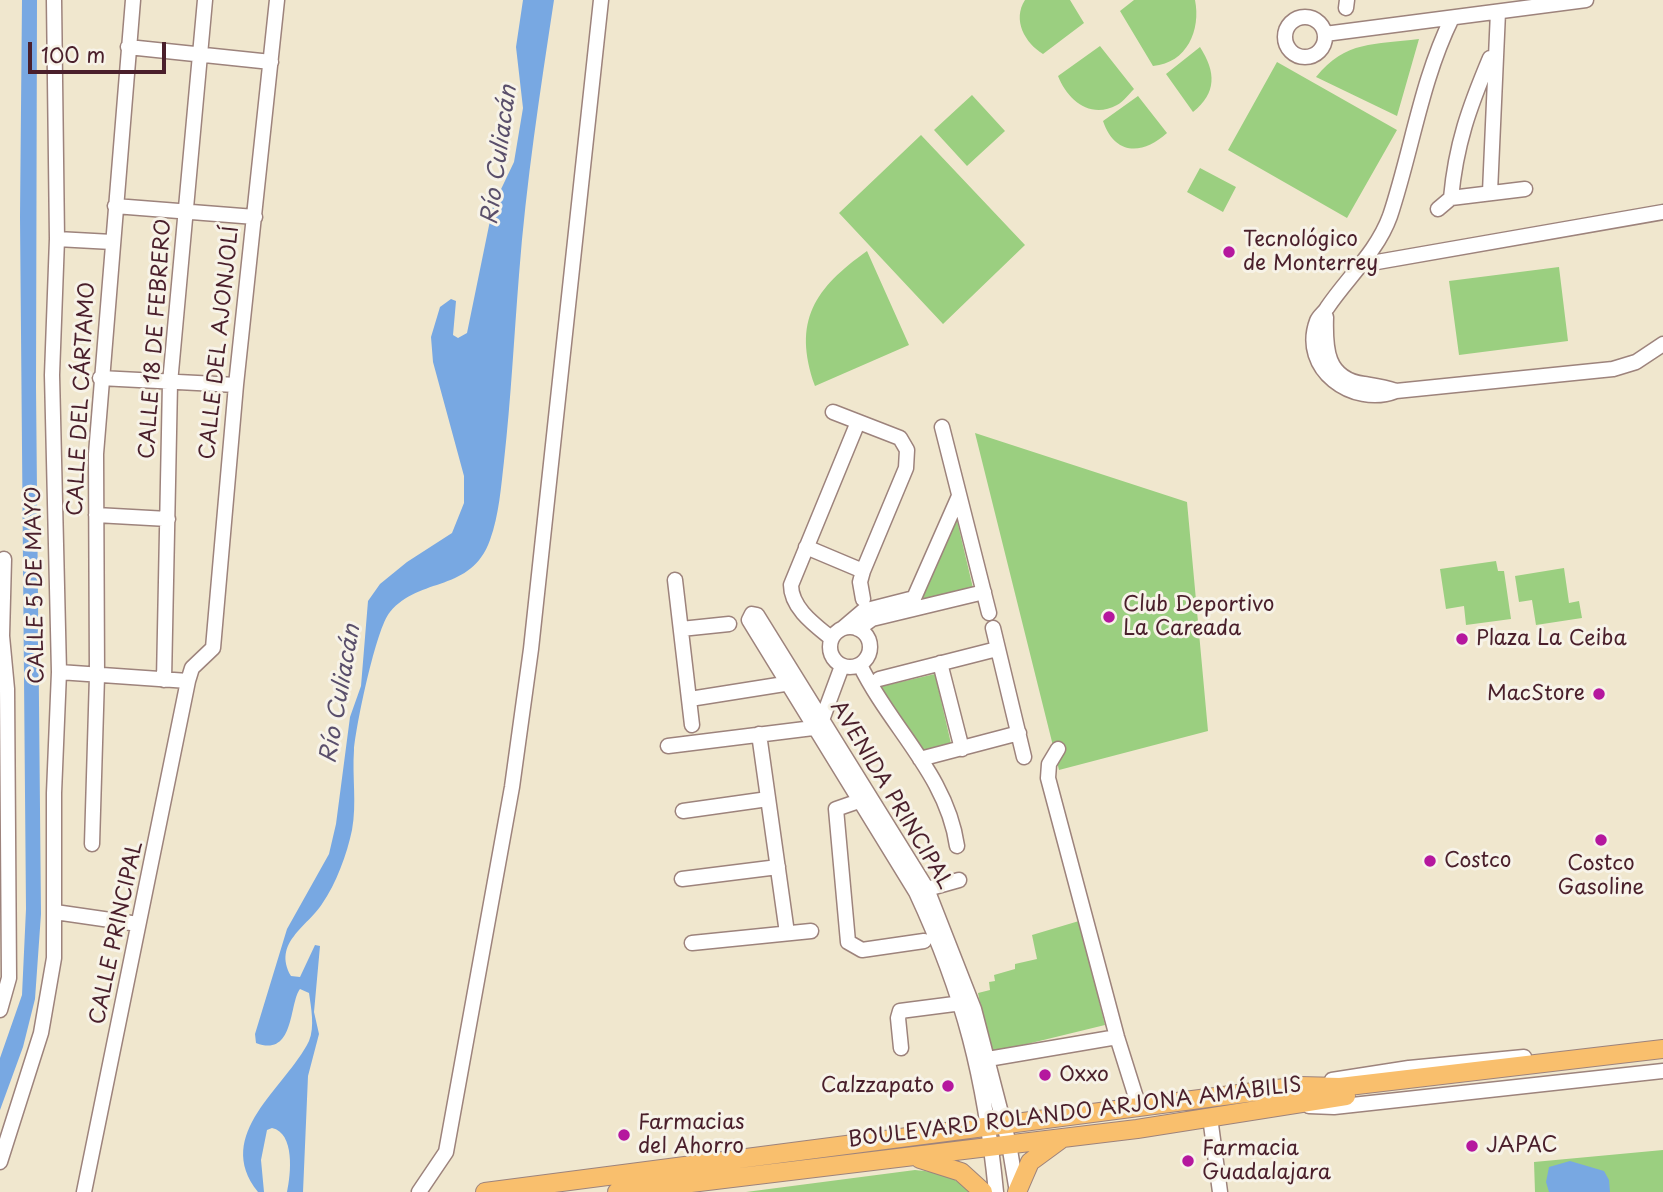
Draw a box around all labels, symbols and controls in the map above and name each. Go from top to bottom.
scale bar [32,28,170,72]
text: 100 m [41,38,105,70]
water label: Río Culiacán [477,84,523,226]
street label: CALLE 18 DE FEBRERO [135,218,177,460]
street label: CALLE DEL AJONJOLÍ [195,225,245,461]
place label: Tecnológico de Monterrey [1243,227,1378,277]
marker: Tecnológico de Monterrey [1221,244,1237,260]
street label: CALLE DEL CÁRTAMO [63,281,101,517]
street label: CALLE 5 DE MAYO [22,486,50,684]
place label: Club Deportivo La Careada [1123,592,1274,642]
marker: Club Deportivo La Careada [1101,609,1117,625]
water label: Río Culiacán [315,622,367,766]
place label: Plaza La Ceiba [1476,626,1627,652]
marker: Plaza La Ceiba [1454,631,1470,647]
place label: MacStore [1487,681,1585,707]
marker: MacStore [1591,686,1607,702]
street label: AVENIDA PRINCIPAL [825,696,957,894]
marker: Costco Gasoline [1593,832,1609,848]
street label: CALLE PRINCIPAL [85,839,149,1027]
place label: Costco [1444,848,1511,874]
place label: Costco Gasoline [1558,851,1644,901]
marker: Costco [1422,853,1438,869]
place label: Oxxo [1059,1062,1109,1088]
marker: Oxxo [1037,1067,1053,1083]
place label: Calzzapato [821,1073,934,1099]
street label: BOULEVARD ROLANDO ARJONA AMÁBILIS [847,1073,1303,1153]
marker: Calzzapato [940,1078,956,1094]
place label: Farmacias del Ahorro [638,1110,745,1160]
marker: Farmacias del Ahorro [616,1127,632,1143]
place label: JAPAC [1486,1133,1558,1159]
place label: Farmacia Guadalajara [1202,1136,1331,1186]
marker: JAPAC [1464,1138,1480,1154]
marker: Farmacia Guadalajara [1180,1153,1196,1169]

